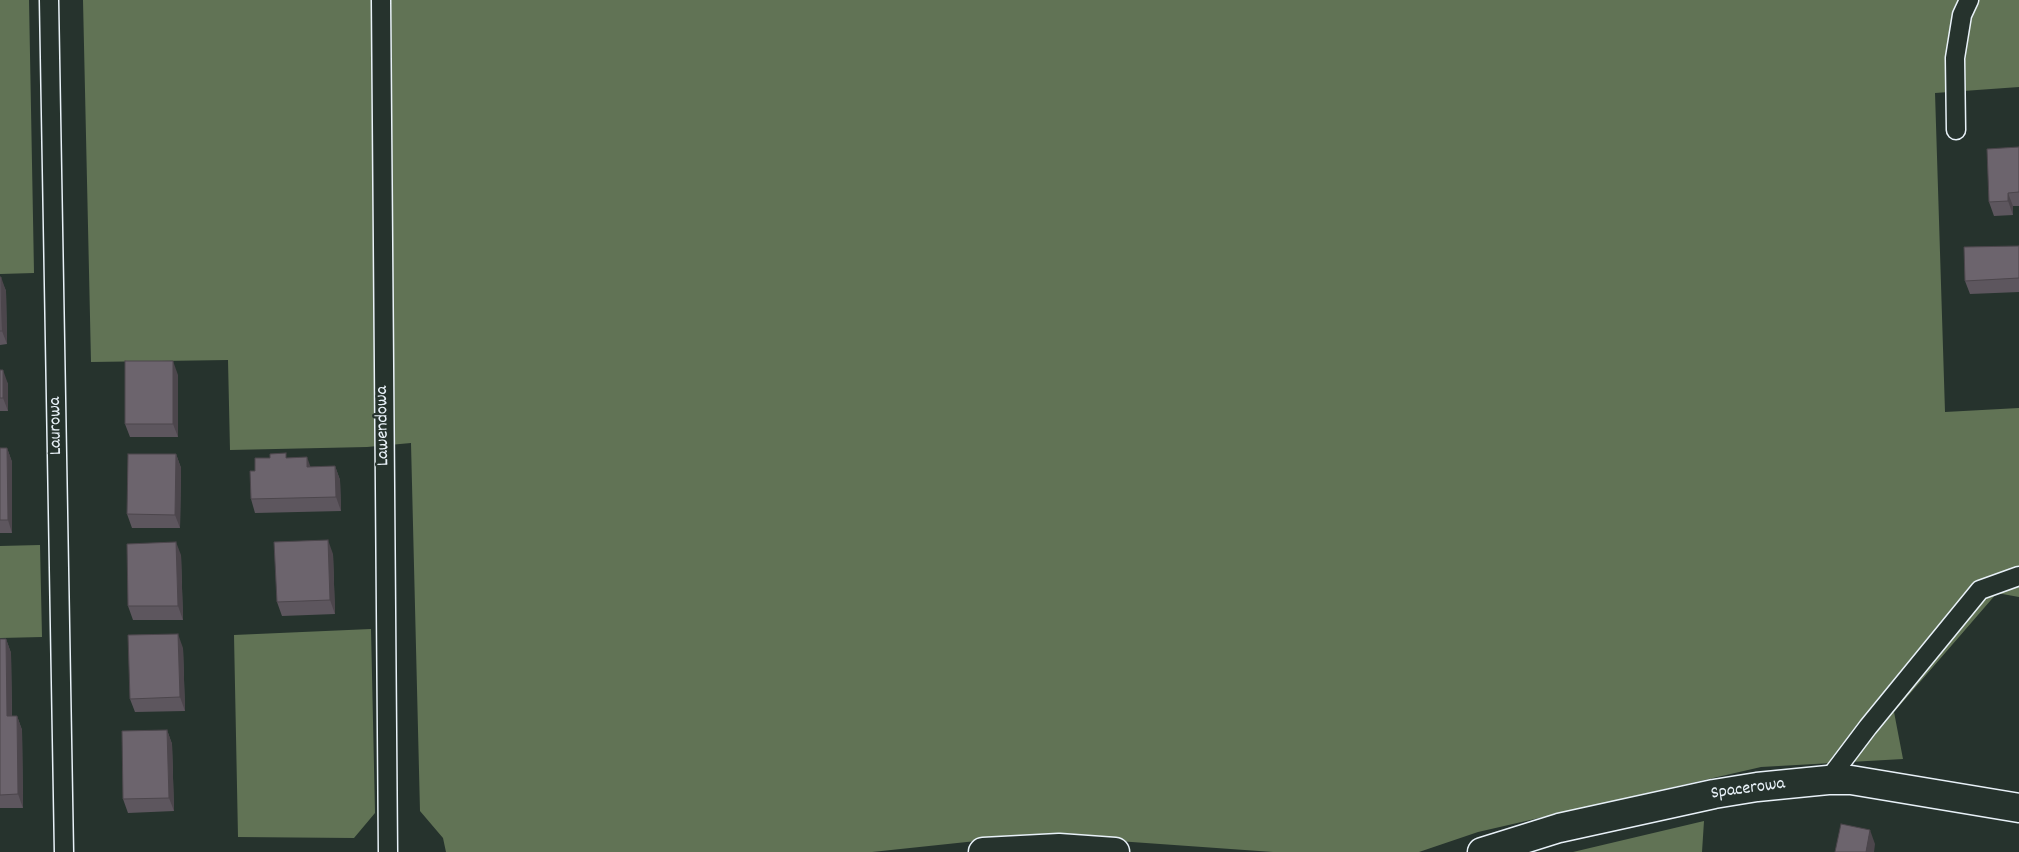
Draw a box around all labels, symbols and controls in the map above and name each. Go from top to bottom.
street label: Lawendowa [373,386,395,466]
street label: Laurowa [46,397,68,455]
street label: Spacerowa [1710,774,1786,806]

